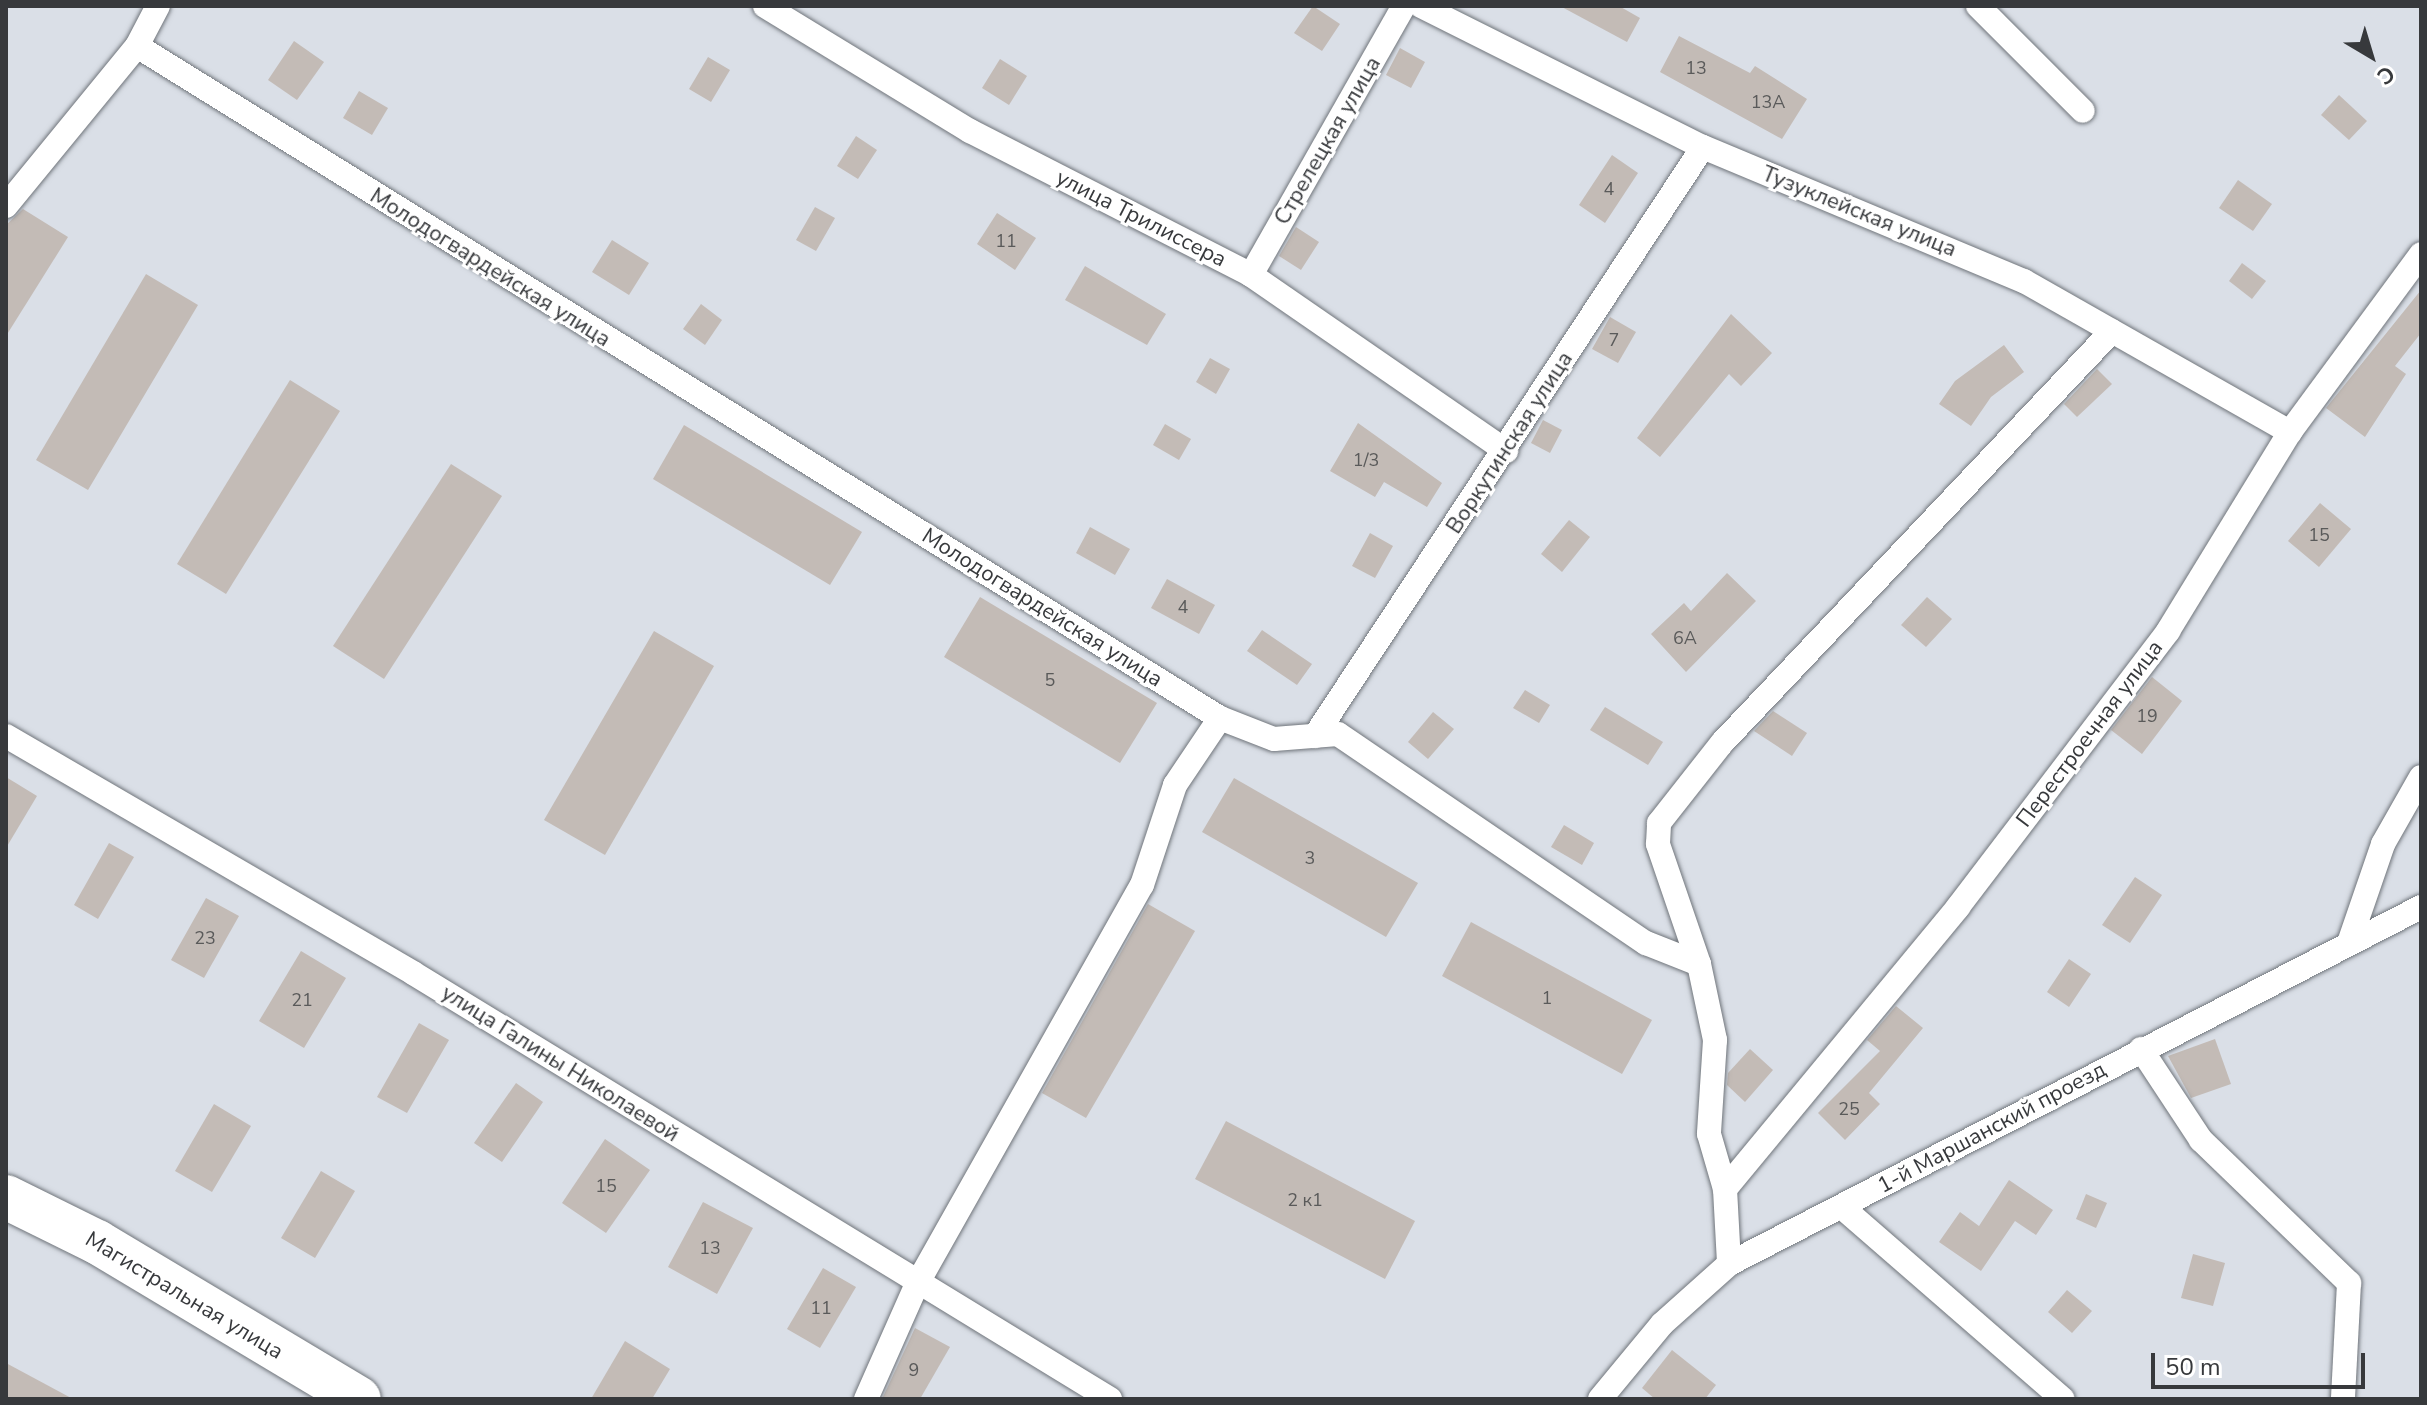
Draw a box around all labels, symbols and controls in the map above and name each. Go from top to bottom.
north arrow [2331,16,2411,96]
street label: Стрелецкая улица [1269,52,1387,230]
house number: 13 [1685,57,1707,79]
text: С [2371,58,2401,91]
house number: 13А [1751,91,1785,113]
street label: Тузуклейская улица [1758,161,1960,263]
street label: улица Трилиссера [1051,165,1231,273]
house number: 4 [1604,178,1614,200]
street label: Молодогвардейская улица [365,183,615,353]
house number: 11 [995,230,1017,252]
house number: 7 [1609,329,1619,351]
street label: Воркутинская улица [1441,347,1579,539]
house number: 1/3 [1353,449,1379,471]
street label: Молодогвардейская улица [917,523,1167,693]
house number: 15 [2308,524,2330,546]
house number: 4 [1178,596,1188,618]
house number: 6А [1673,627,1697,649]
street label: Перестроечная улица [2011,635,2169,833]
house number: 5 [1045,669,1055,691]
house number: 19 [2136,705,2158,727]
house number: 3 [1305,847,1315,869]
house number: 23 [194,927,216,949]
street label: улица Галины Николаевой [436,980,684,1148]
house number: 1 [1542,987,1552,1009]
house number: 21 [291,989,313,1011]
street label: 1-й Маршанский проезд [1873,1057,2111,1199]
house number: 25 [1838,1098,1860,1120]
house number: 15 [595,1175,617,1197]
house number: 2 к1 [1287,1189,1323,1211]
street label: Магистральная улица [80,1226,288,1366]
house number: 13 [699,1237,721,1259]
house number: 11 [810,1297,832,1319]
scale bar [2155,1337,2369,1387]
text: 50 m [2165,1351,2221,1383]
house number: 9 [909,1359,919,1381]

